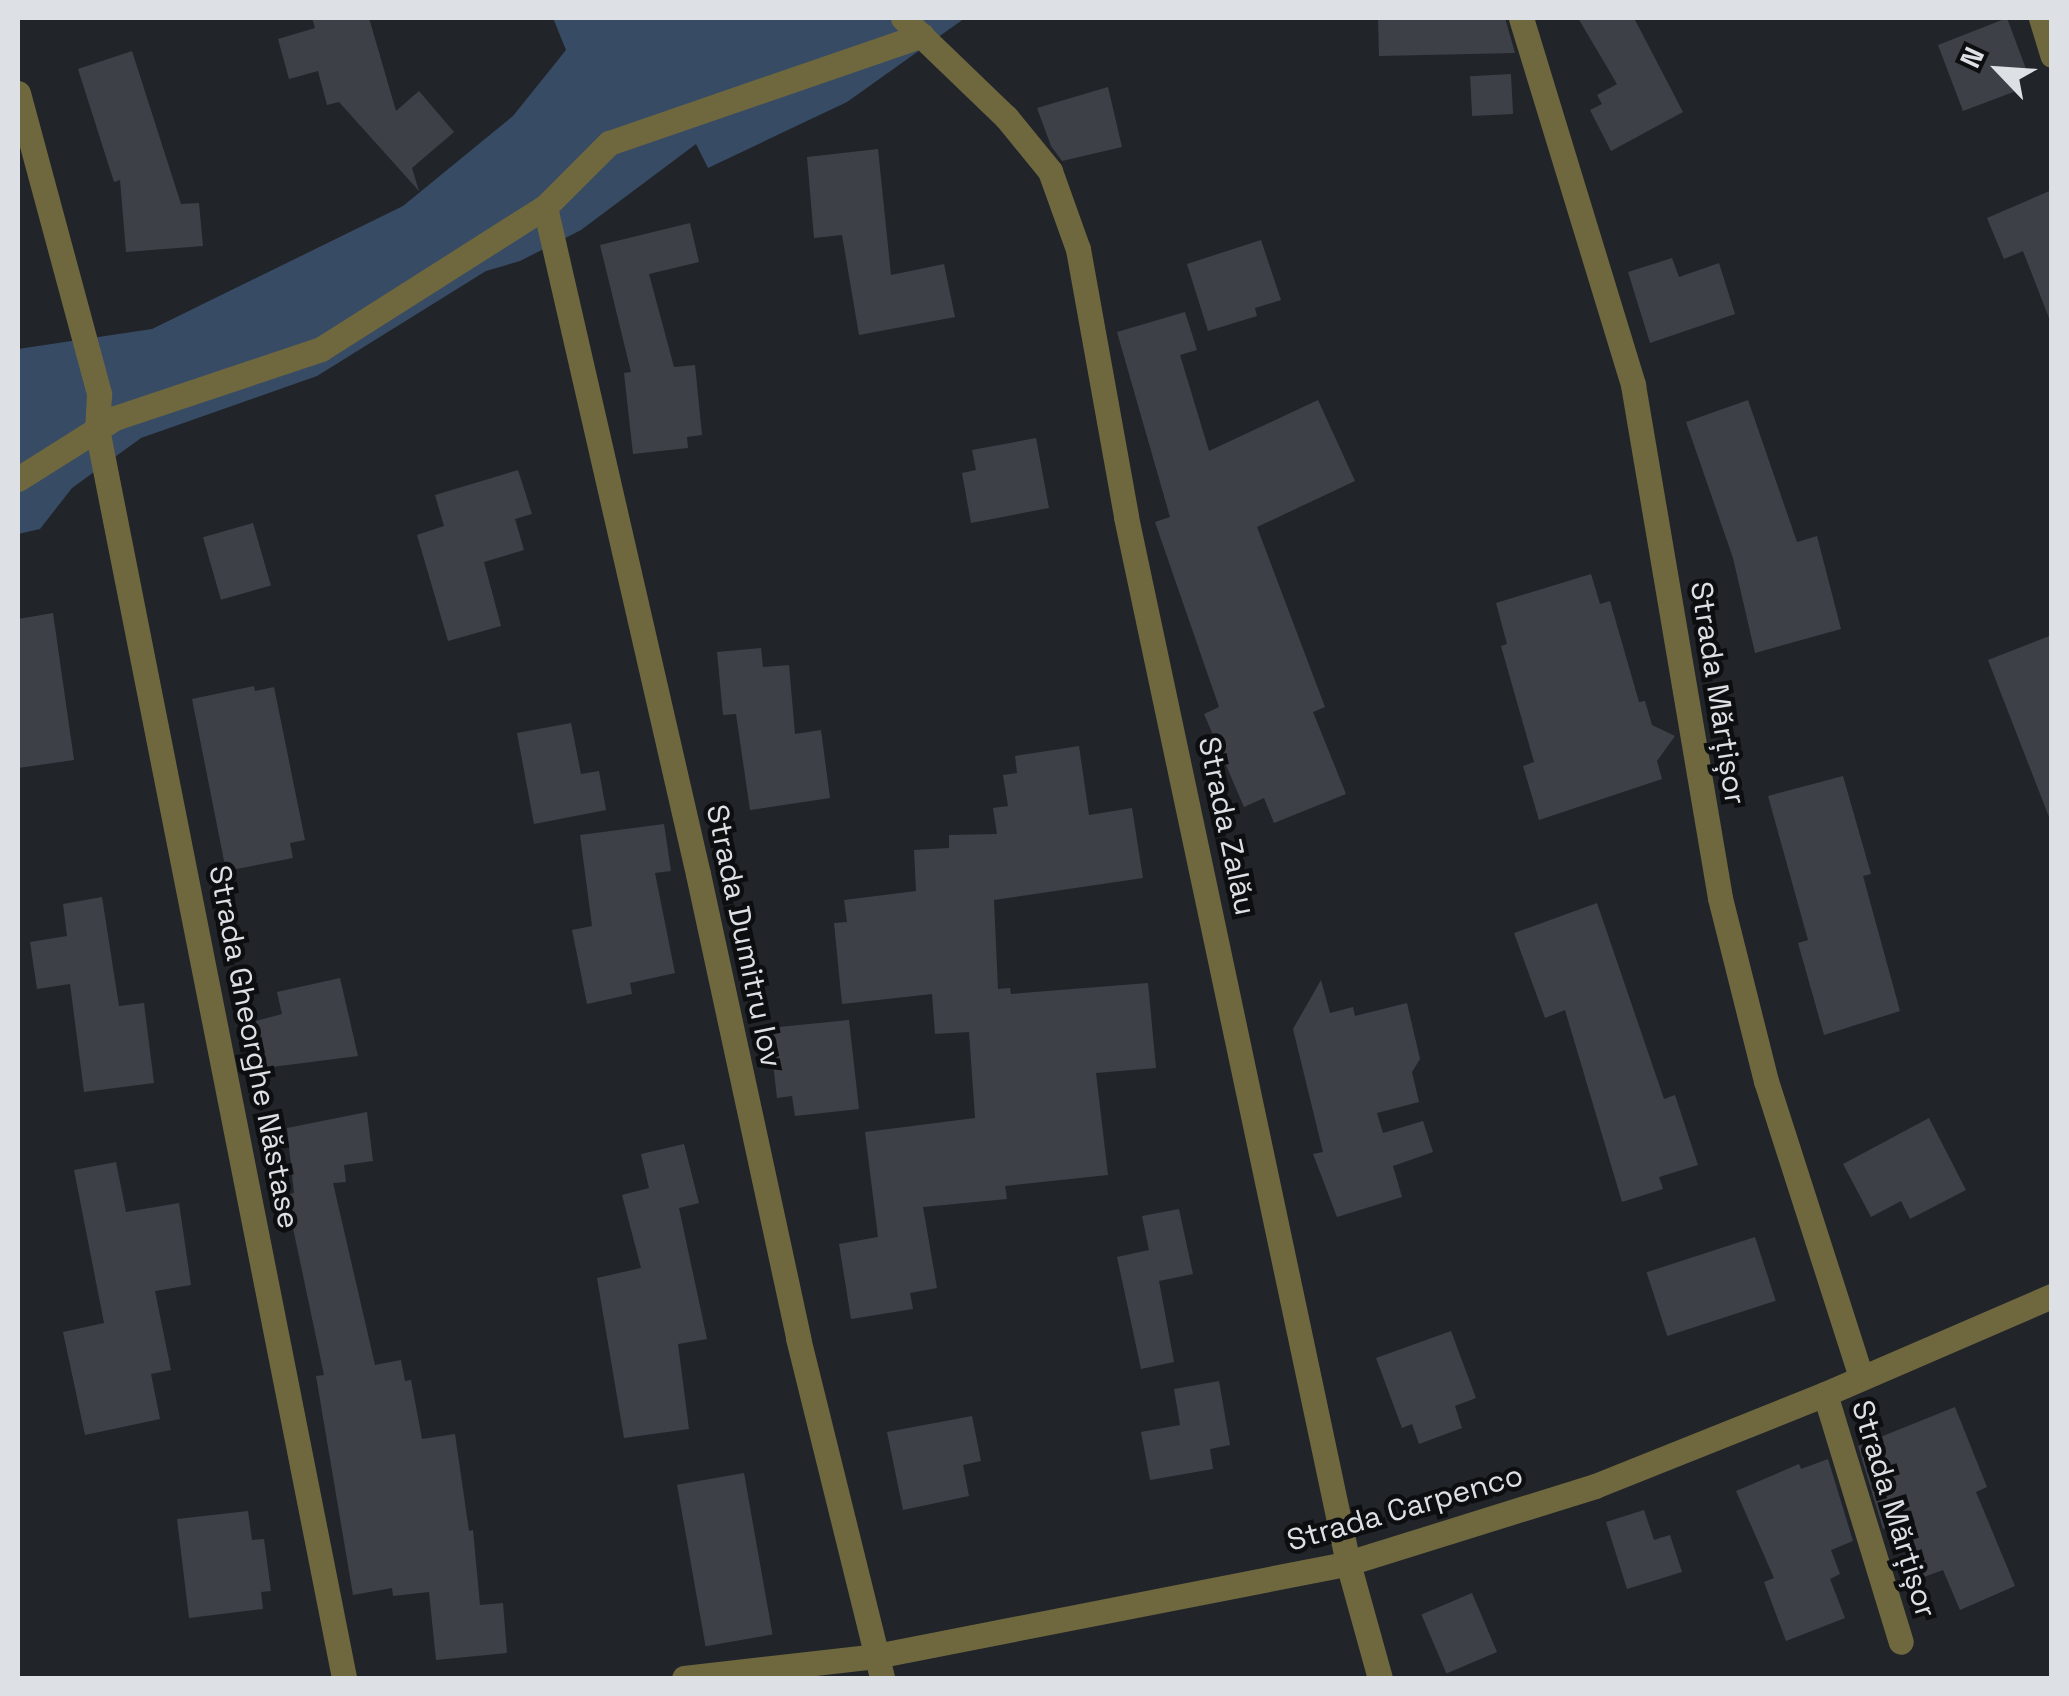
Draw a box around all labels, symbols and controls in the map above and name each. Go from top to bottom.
north arrow [1949,20,2049,120]
text: N [1952,41,1992,73]
street label: Strada Mărțișor [1683,579,1753,807]
street label: Strada Zalău [1191,734,1263,918]
street label: Strada Dumitru Iov [699,801,789,1071]
street label: Strada Gheorghe Năstase [201,862,307,1232]
street label: Strada Mărțișor [1844,1396,1944,1622]
street label: Strada Carpenco [1283,1457,1527,1559]

